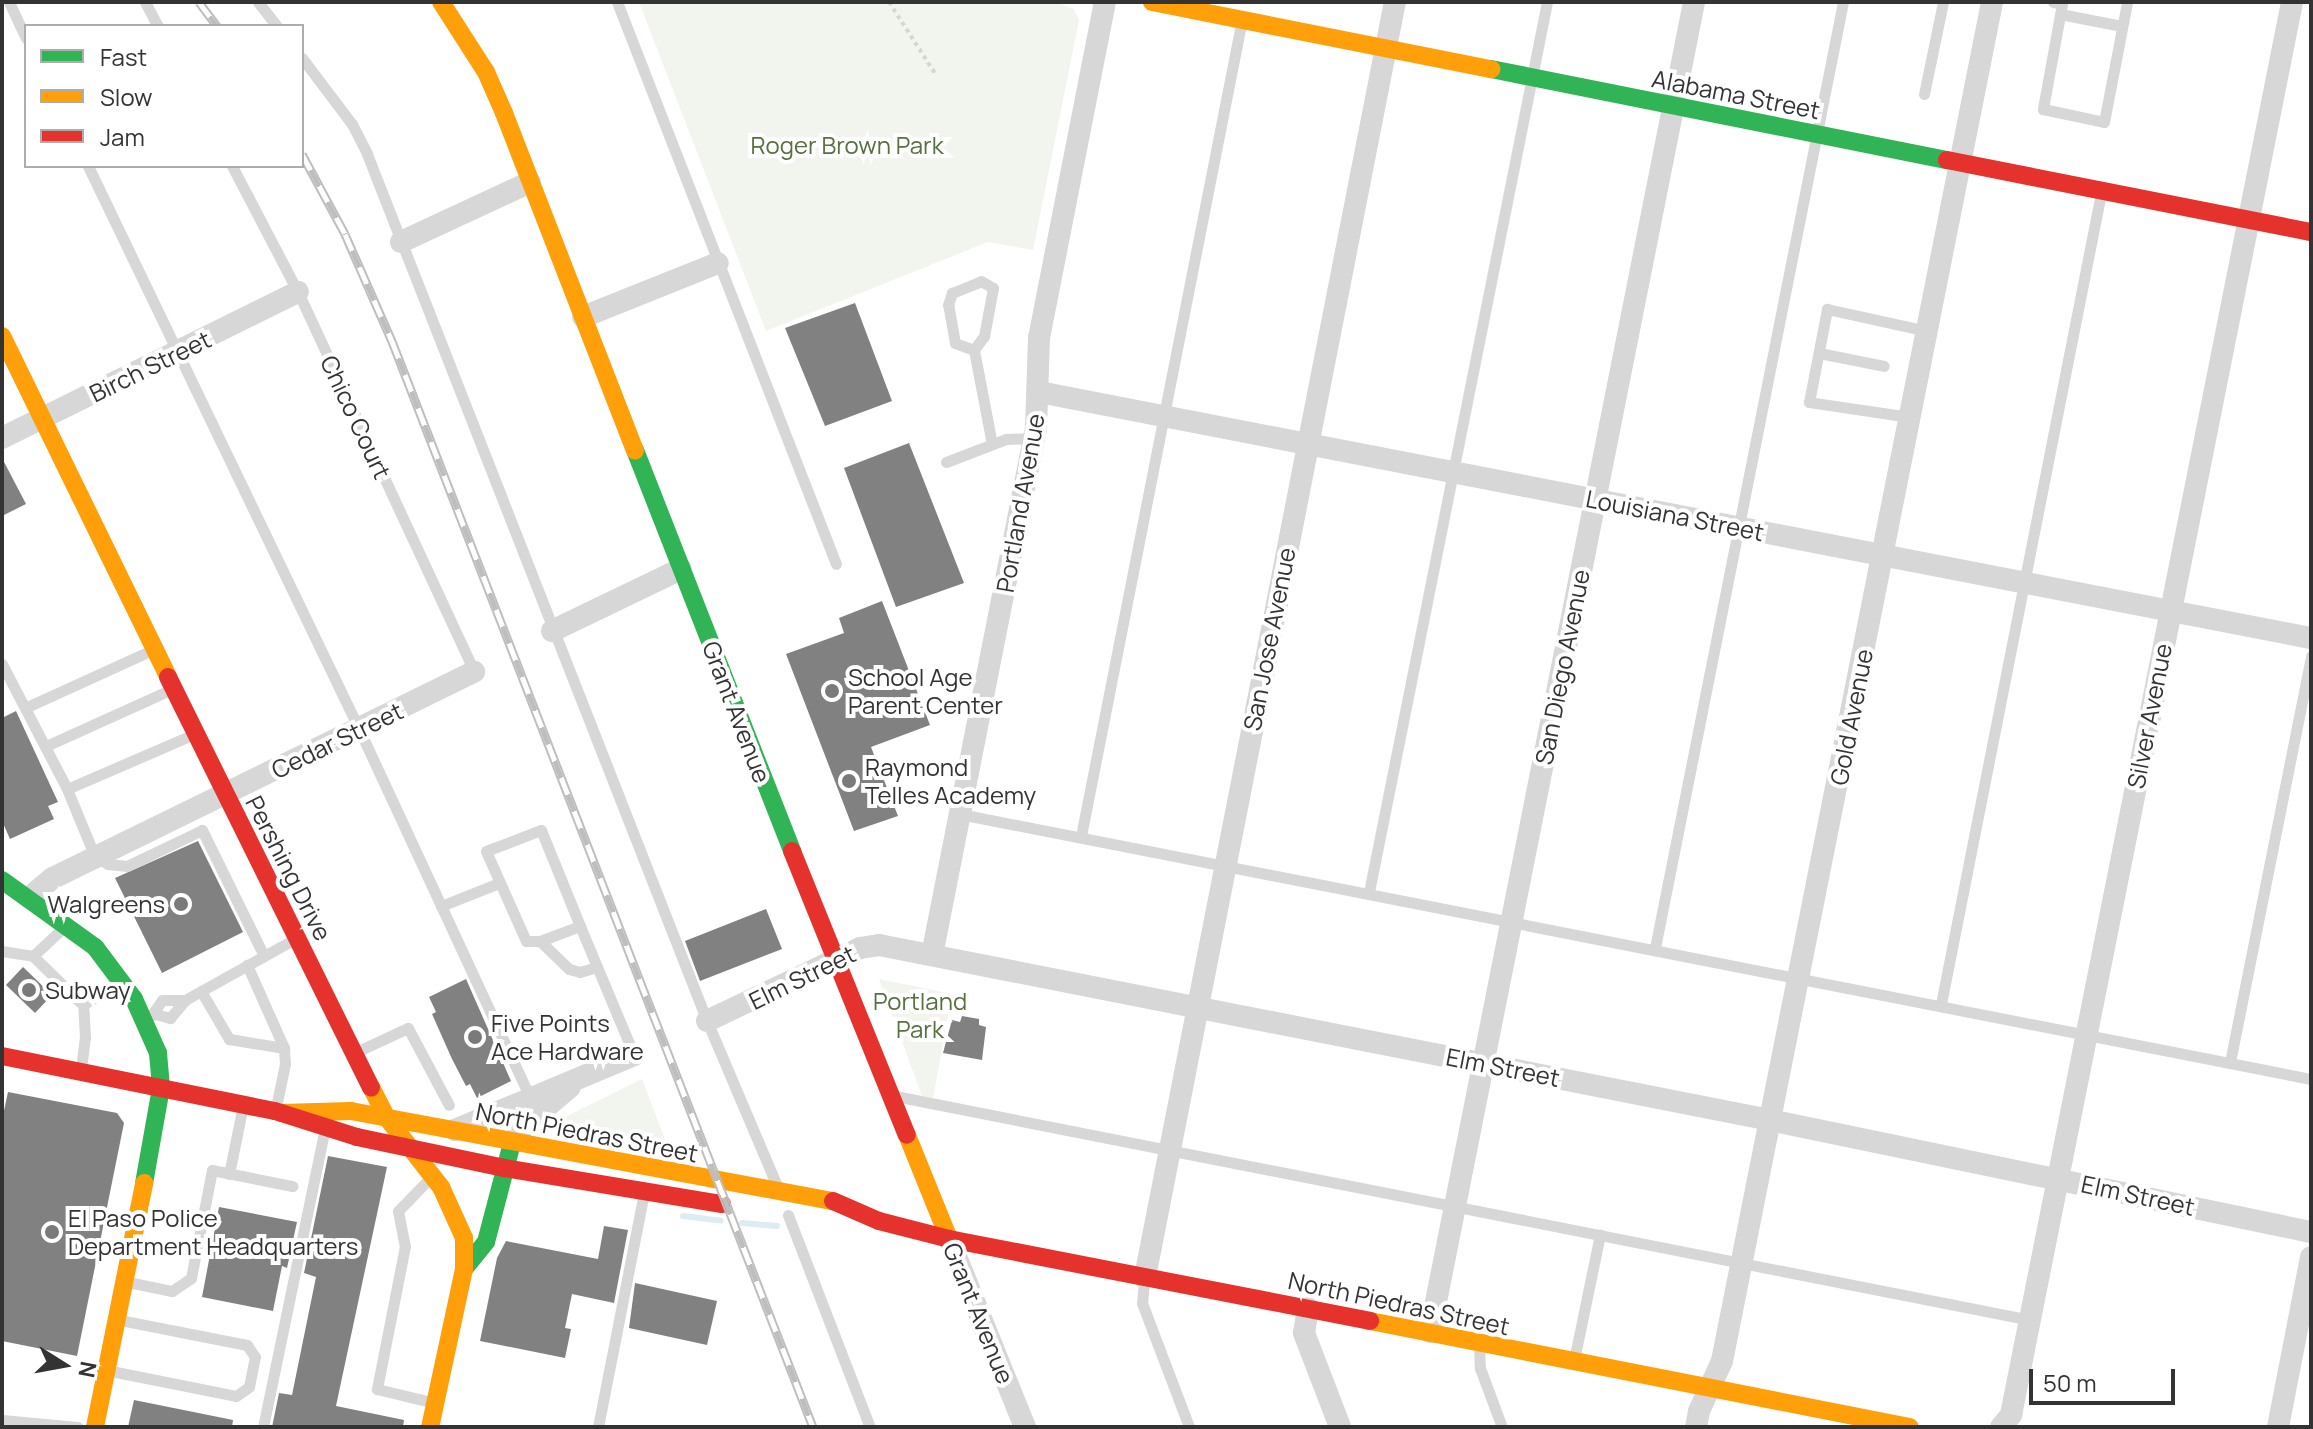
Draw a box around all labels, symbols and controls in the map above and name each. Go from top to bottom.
legend [24,24,304,168]
text: Fast [100,40,147,73]
street label: Alabama Street [1649,64,1823,124]
text: Slow [100,80,153,113]
text: Jam [100,120,145,153]
park label: Roger Brown Park [750,131,944,159]
street label: Birch Street [85,324,215,408]
street label: Chico Court [315,351,397,483]
street label: Portland Avenue [990,411,1050,595]
street label: Louisiana Street [1584,484,1766,546]
street label: San Jose Avenue [1237,545,1301,733]
street label: San Diego Avenue [1529,567,1595,767]
street label: Grant Avenue [697,637,777,787]
street label: Silver Avenue [2121,641,2177,791]
street label: Gold Avenue [1824,647,1878,787]
place label: School Age Parent Center [848,663,1003,719]
marker: School Age Parent Center [823,682,841,700]
street label: Cedar Street [267,696,407,784]
place label: Raymond Telles Academy [865,753,1036,809]
marker: Raymond Telles Academy [840,772,858,790]
street label: Pershing Drive [240,791,338,945]
place label: Walgreens [48,890,165,918]
marker: Walgreens [172,895,190,913]
street label: Elm Street [744,939,860,1015]
place label: Subway [45,976,131,1004]
marker: Subway [20,981,38,999]
park label: Portland Park [873,987,967,1043]
place label: Five Points Ace Hardware [491,1009,644,1065]
marker: Five Points Ace Hardware [466,1028,484,1046]
street label: Elm Street [1444,1042,1562,1092]
street label: North Piedras Street [473,1096,701,1168]
street label: Elm Street [2079,1169,2197,1221]
place label: El Paso Police Department Headquarters [68,1204,358,1260]
marker: El Paso Police Department Headquarters [43,1223,61,1241]
street label: Grant Avenue [938,1238,1020,1388]
street label: North Piedras Street [1286,1265,1512,1341]
north arrow [24,1325,104,1405]
scale bar [2033,1353,2179,1403]
text: N [71,1359,104,1380]
text: 50 m [2043,1366,2097,1399]

